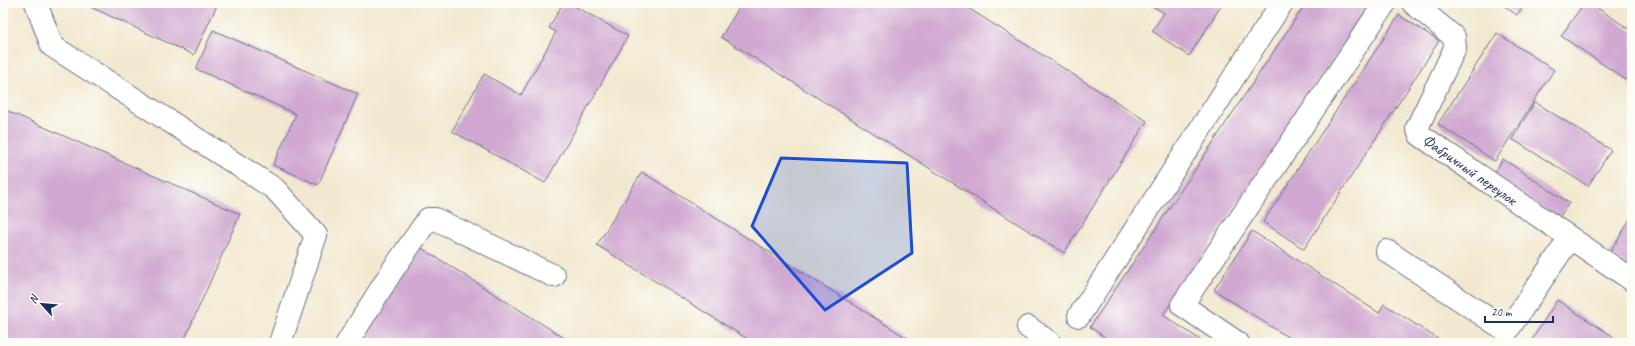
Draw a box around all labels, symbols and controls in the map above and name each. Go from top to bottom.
street label: Фабричный переулок [1418,130,1522,211]
north arrow [22,284,62,324]
text: N [25,291,42,306]
scale bar [1485,298,1553,324]
text: 20 m [1491,304,1513,320]

